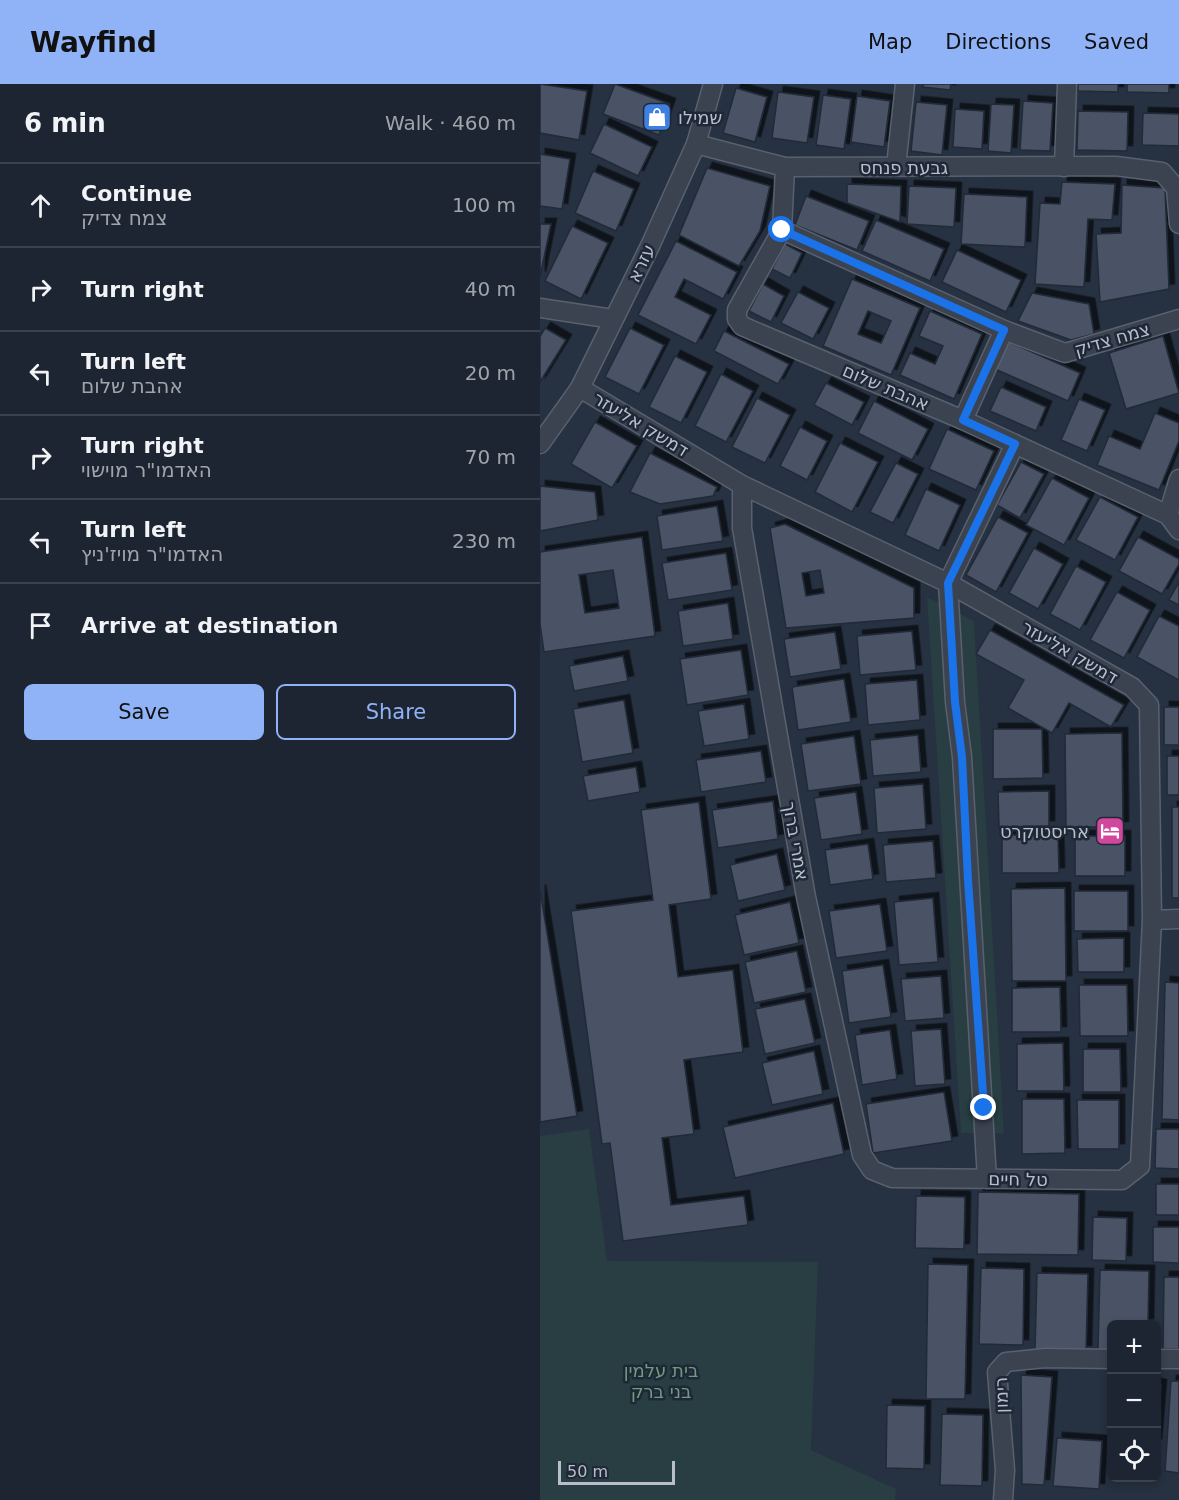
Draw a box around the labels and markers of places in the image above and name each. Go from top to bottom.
shop icon: שמילו [641,101,673,133]
place label: שמילו [678,107,722,128]
hotel icon: אריסטוקרט [1094,815,1126,847]
place label: אריסטוקרט [1000,821,1089,842]

